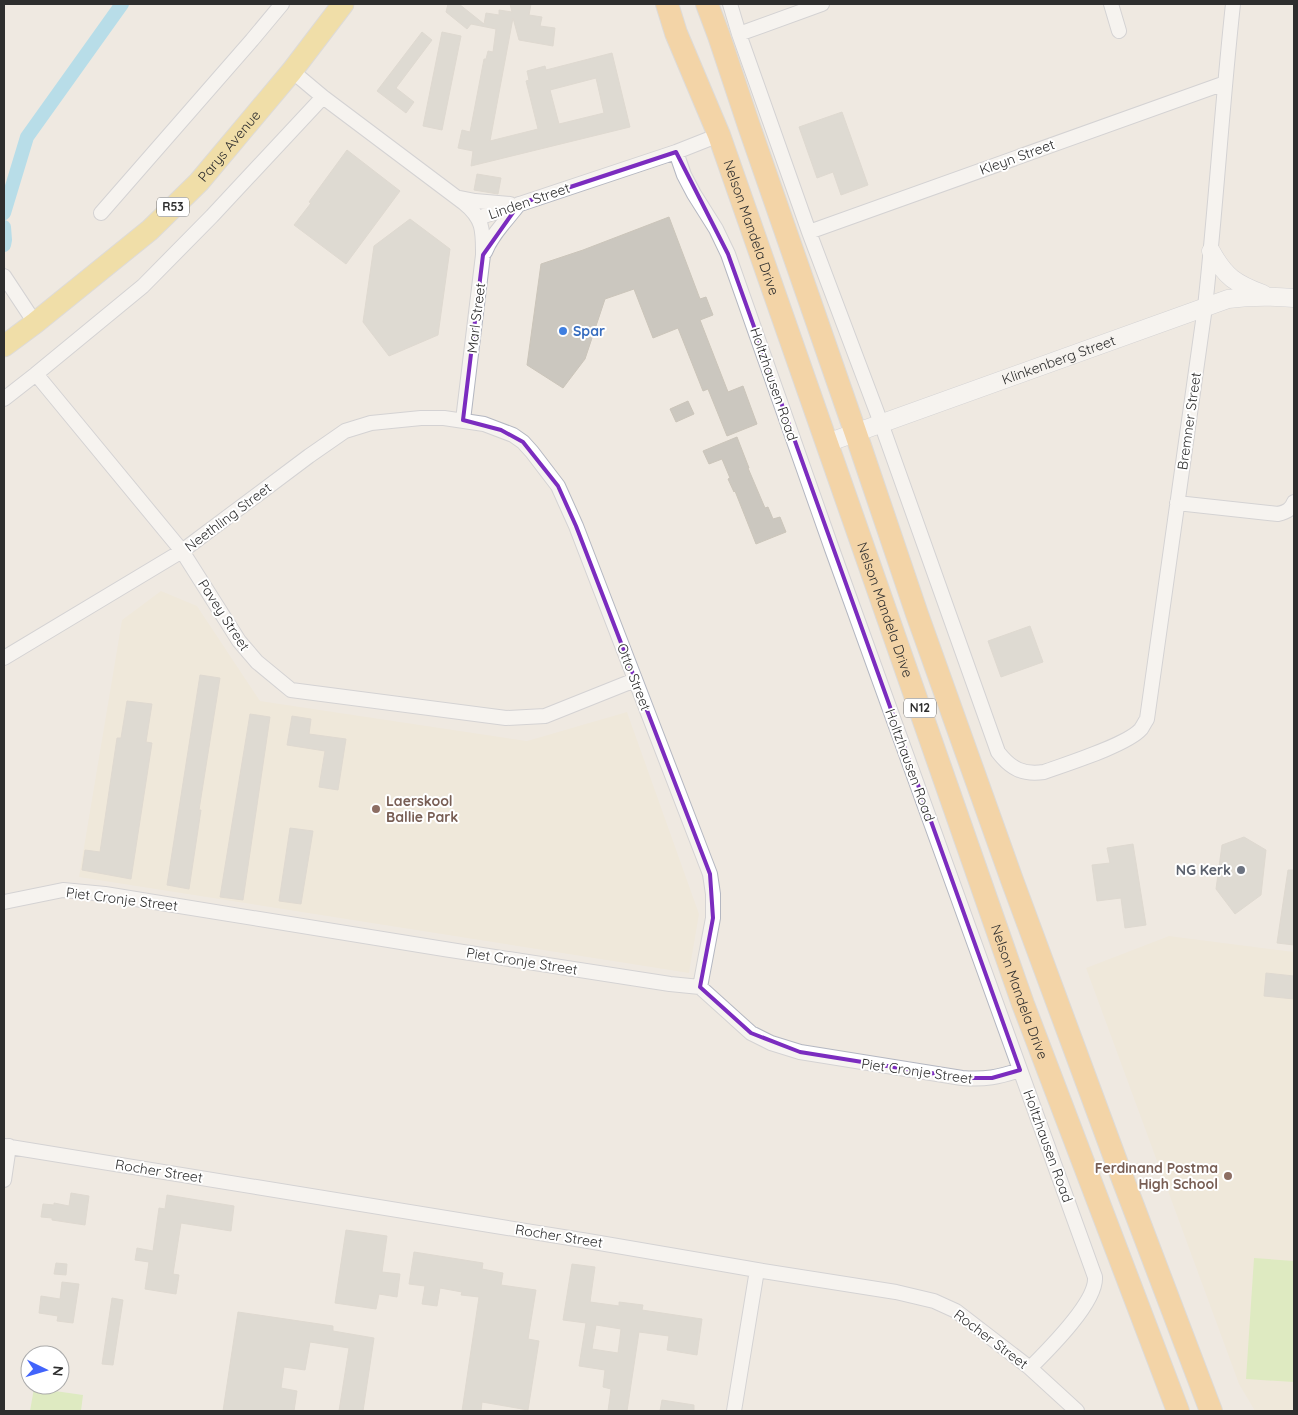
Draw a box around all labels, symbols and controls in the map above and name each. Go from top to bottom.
street label: Parys Avenue [194,106,264,186]
street label: Kleyn Street [977,135,1057,179]
street label: Nelson Mandela Drive [719,157,783,298]
street label: Linden Street [486,179,572,223]
road number: R53 [157,198,189,216]
street label: Marl Street [463,282,489,354]
place label: Spar [573,322,605,340]
marker: Spar [557,325,569,337]
street label: Holtzhausen Road [746,325,802,443]
street label: Klinkenberg Street [999,331,1118,389]
street label: Bremner Street [1173,371,1205,471]
street label: Neethling Street [181,478,275,555]
street label: Nelson Mandela Drive [853,540,917,680]
street label: Pavey Street [194,576,254,654]
street label: Otto Street [613,641,655,713]
road number: N12 [904,698,936,718]
street label: Holtzhausen Road [881,706,939,824]
place label: Laerskool Ballie Park [386,792,458,826]
marker: Laerskool Ballie Park [370,803,382,815]
place label: NG Kerk [1176,861,1231,879]
marker: NG Kerk [1235,864,1247,876]
street label: Piet Cronje Street [65,883,179,915]
street label: Nelson Mandela Drive [987,922,1052,1062]
street label: Piet Cronje Street [465,943,579,979]
street label: Piet Cronje Street [860,1054,974,1088]
street label: Holtzhausen Road [1019,1087,1077,1205]
street label: Rocher Street [114,1155,204,1187]
place label: Ferdinand Postma High School [1095,1159,1218,1193]
marker: Ferdinand Postma High School [1222,1170,1234,1182]
street label: Rocher Street [514,1220,604,1252]
street label: Rocher Street [950,1305,1032,1373]
north arrow [20,1345,70,1395]
text: N [49,1365,67,1377]

